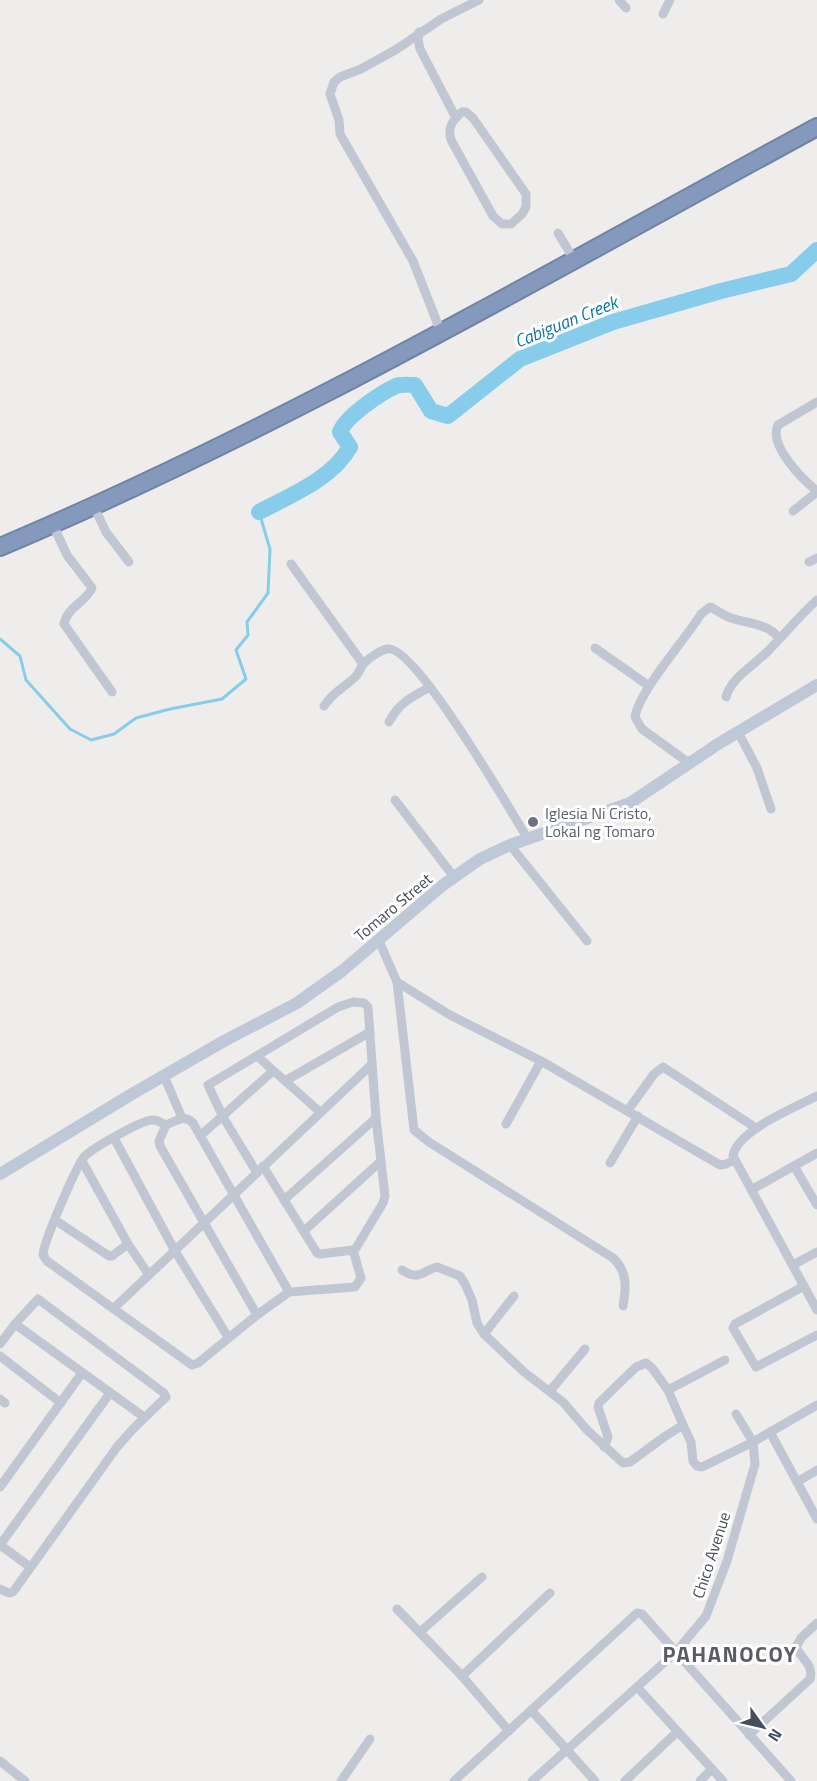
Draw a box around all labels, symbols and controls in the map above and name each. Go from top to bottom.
water label: Cabiguan Creek [510,288,623,354]
place label: Iglesia Ni Cristo, Lokal ng Tomaro [545,801,655,843]
marker: Iglesia Ni Cristo, Lokal ng Tomaro [526,815,540,829]
street label: Tomaro Street [349,867,438,947]
street label: Chico Avenue [686,1509,736,1601]
district label: PAHANOCOY [663,1637,797,1671]
north arrow [733,1697,793,1757]
text: N [762,1724,788,1747]

